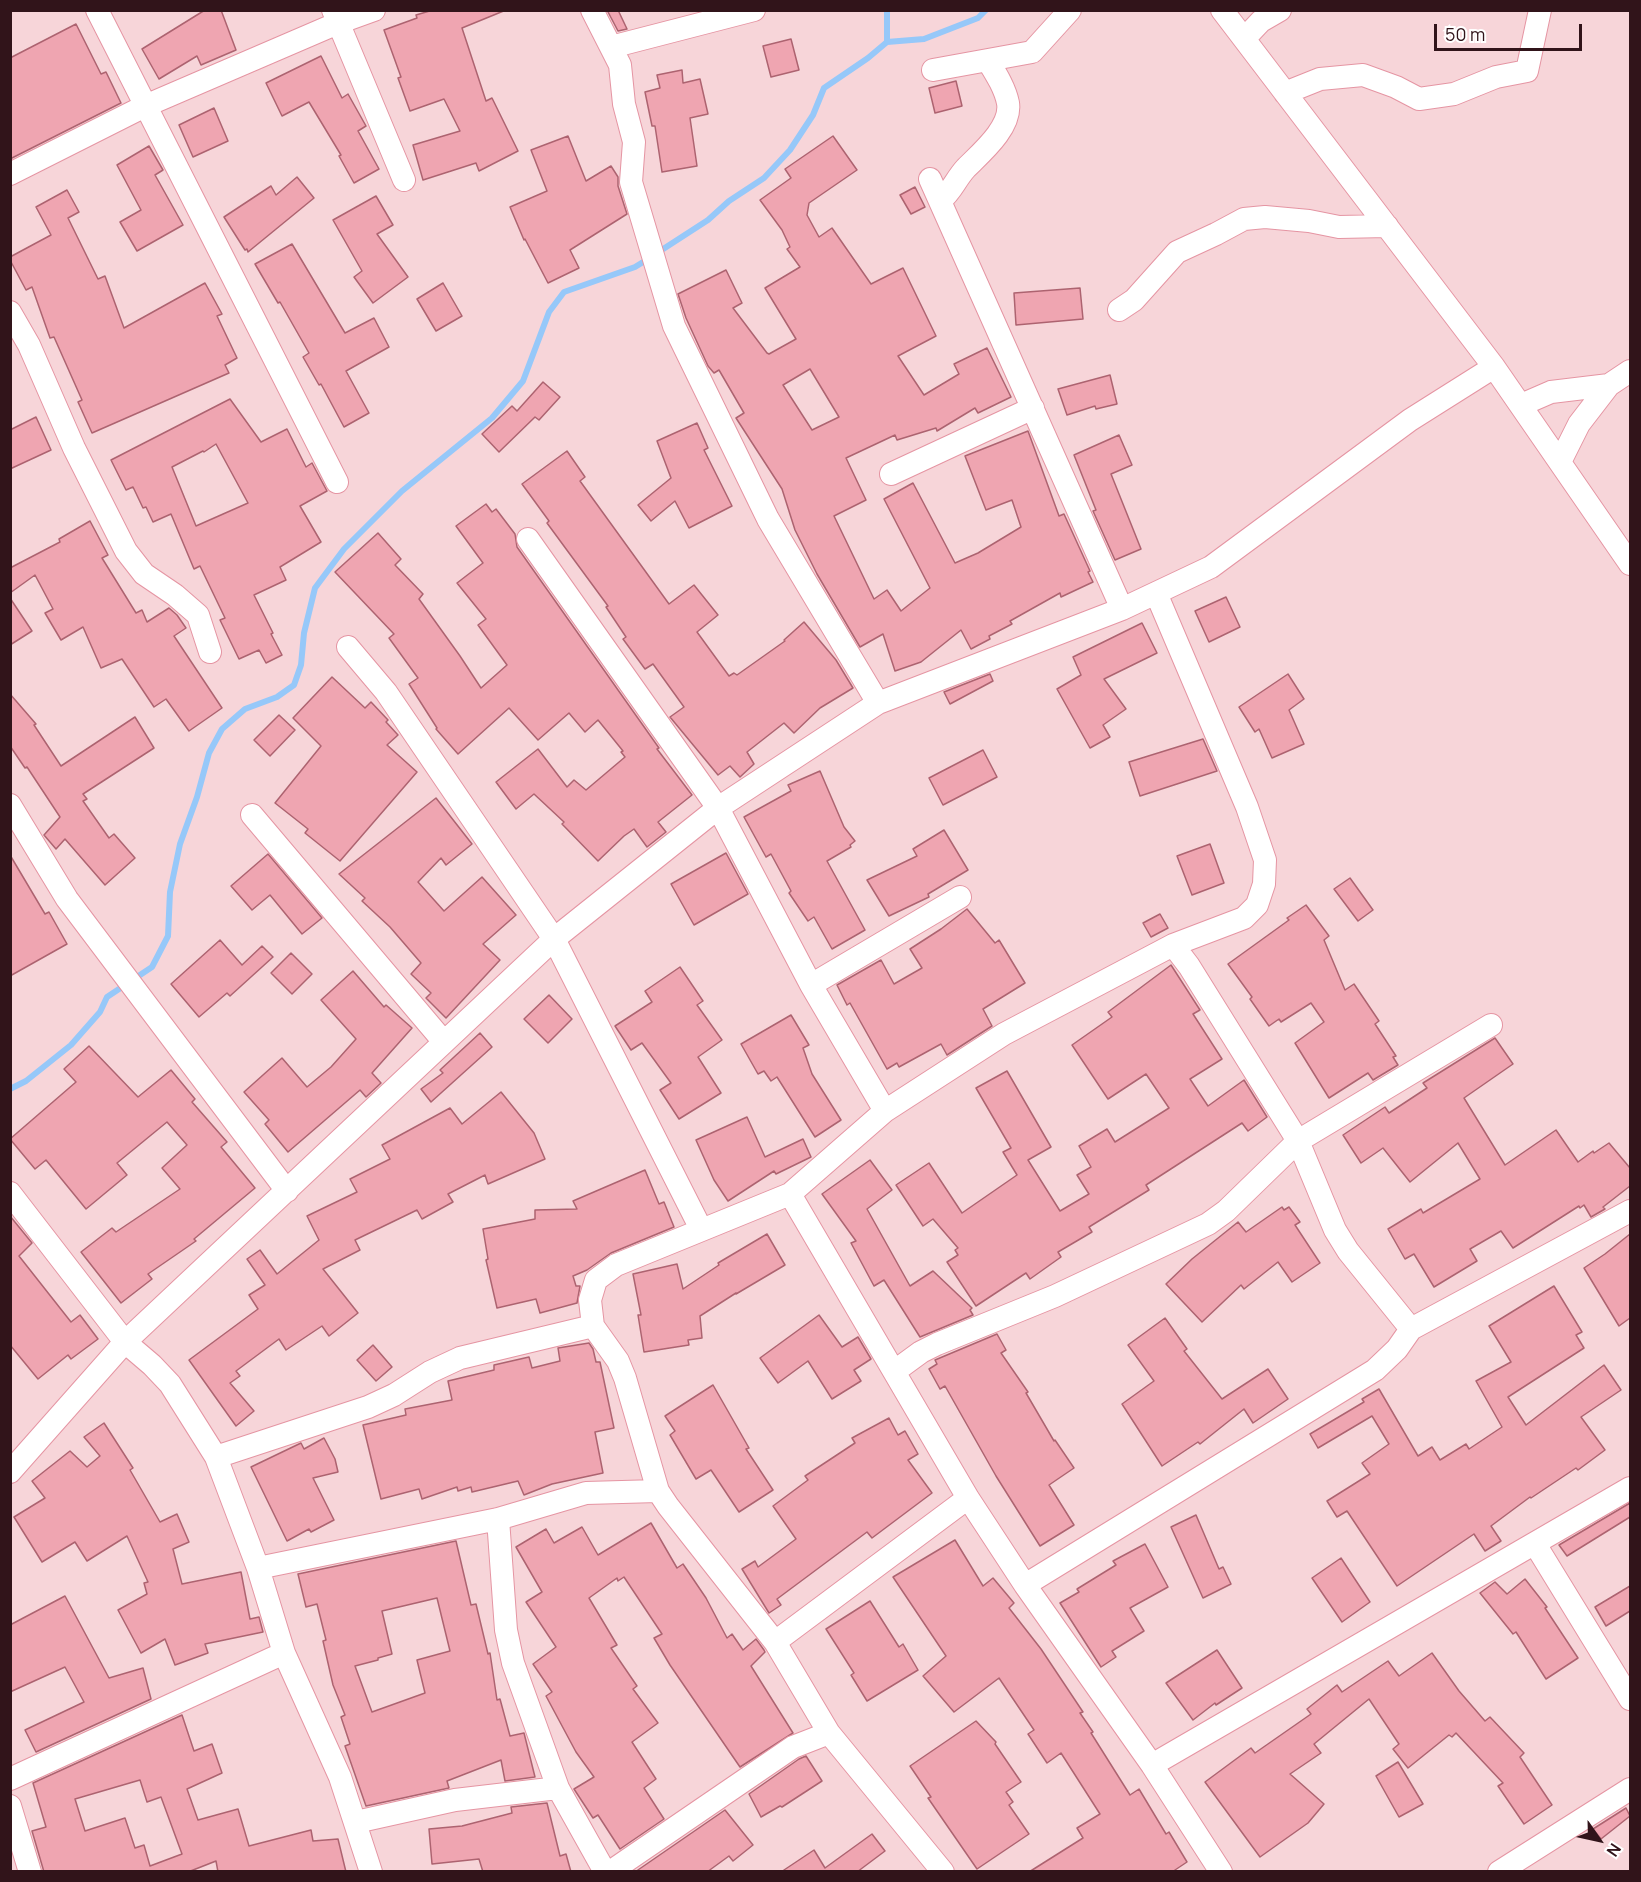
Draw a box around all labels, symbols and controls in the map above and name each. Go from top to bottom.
scale bar [1437,12,1586,50]
text: 50 m [1445,22,1485,46]
north arrow [1569,1810,1629,1870]
text: N [1602,1839,1626,1861]

